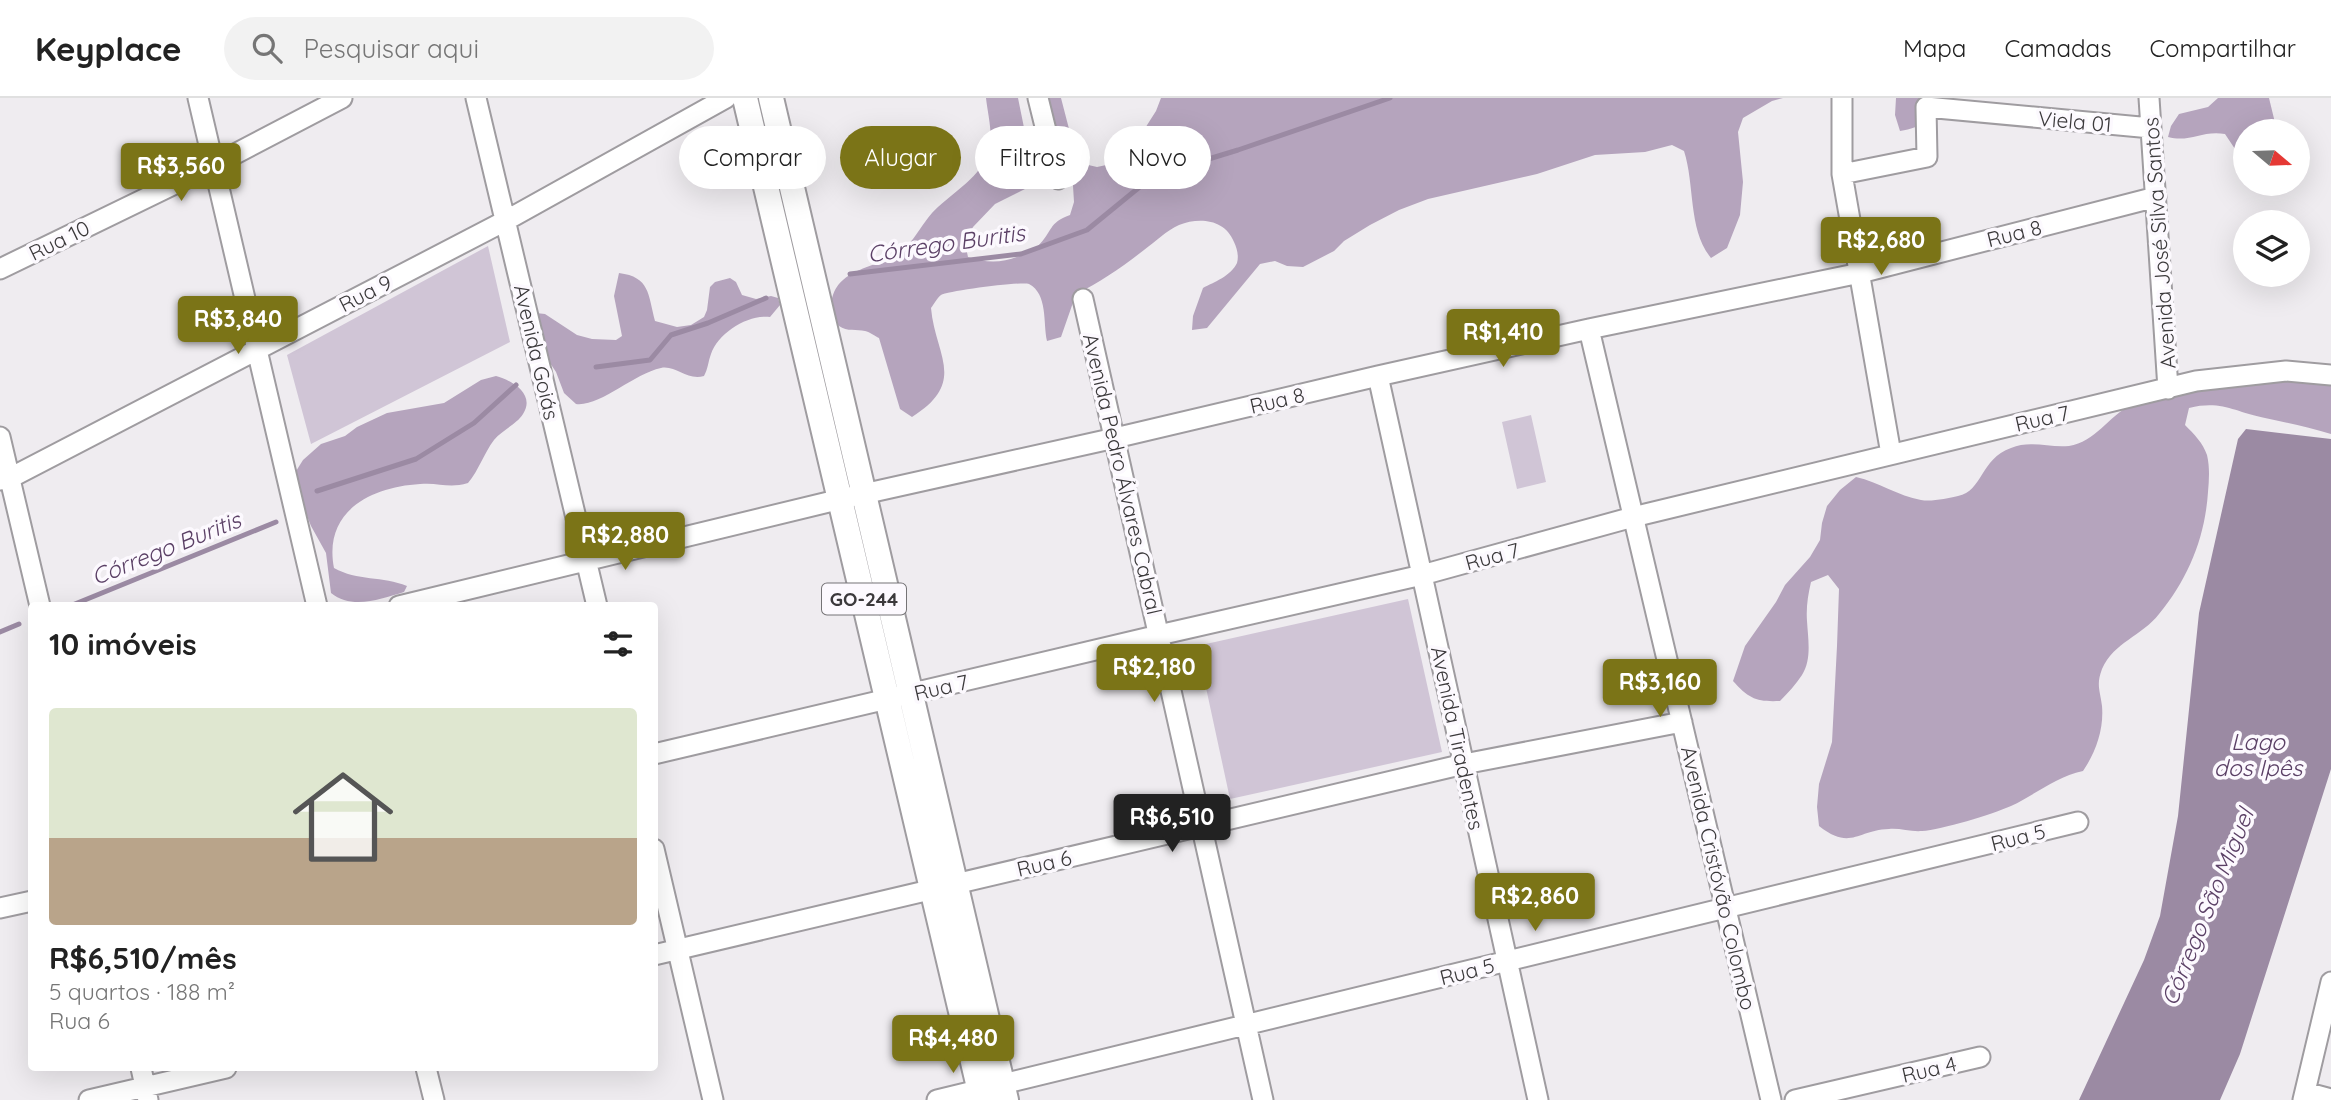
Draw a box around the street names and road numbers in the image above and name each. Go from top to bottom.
street label: Viela 01 [2037,105,2113,137]
street label: Avenida José Silva Santos [2137,116,2181,370]
street label: Rua 10 [24,214,94,266]
street label: Rua 8 [1984,214,2044,252]
street label: Rua 9 [334,269,396,317]
street label: Avenida Goiás [509,282,565,422]
street label: Avenida Pedro Álvares Cabral [1078,331,1168,617]
street label: Rua 8 [1247,381,1307,419]
street label: Rua 7 [2012,399,2072,437]
street label: Rua 7 [1462,536,1522,576]
road number: GO-244 [822,584,906,614]
street label: Avenida Tiradentes [1426,644,1490,832]
street label: Rua 7 [911,668,971,706]
street label: Avenida Cristóvão Colombo [1676,744,1762,1012]
street label: Rua 5 [1988,818,2048,856]
street label: Rua 6 [1014,844,1074,882]
street label: Rua 5 [1437,952,1497,990]
street label: Rua 4 [1899,1050,1959,1088]

